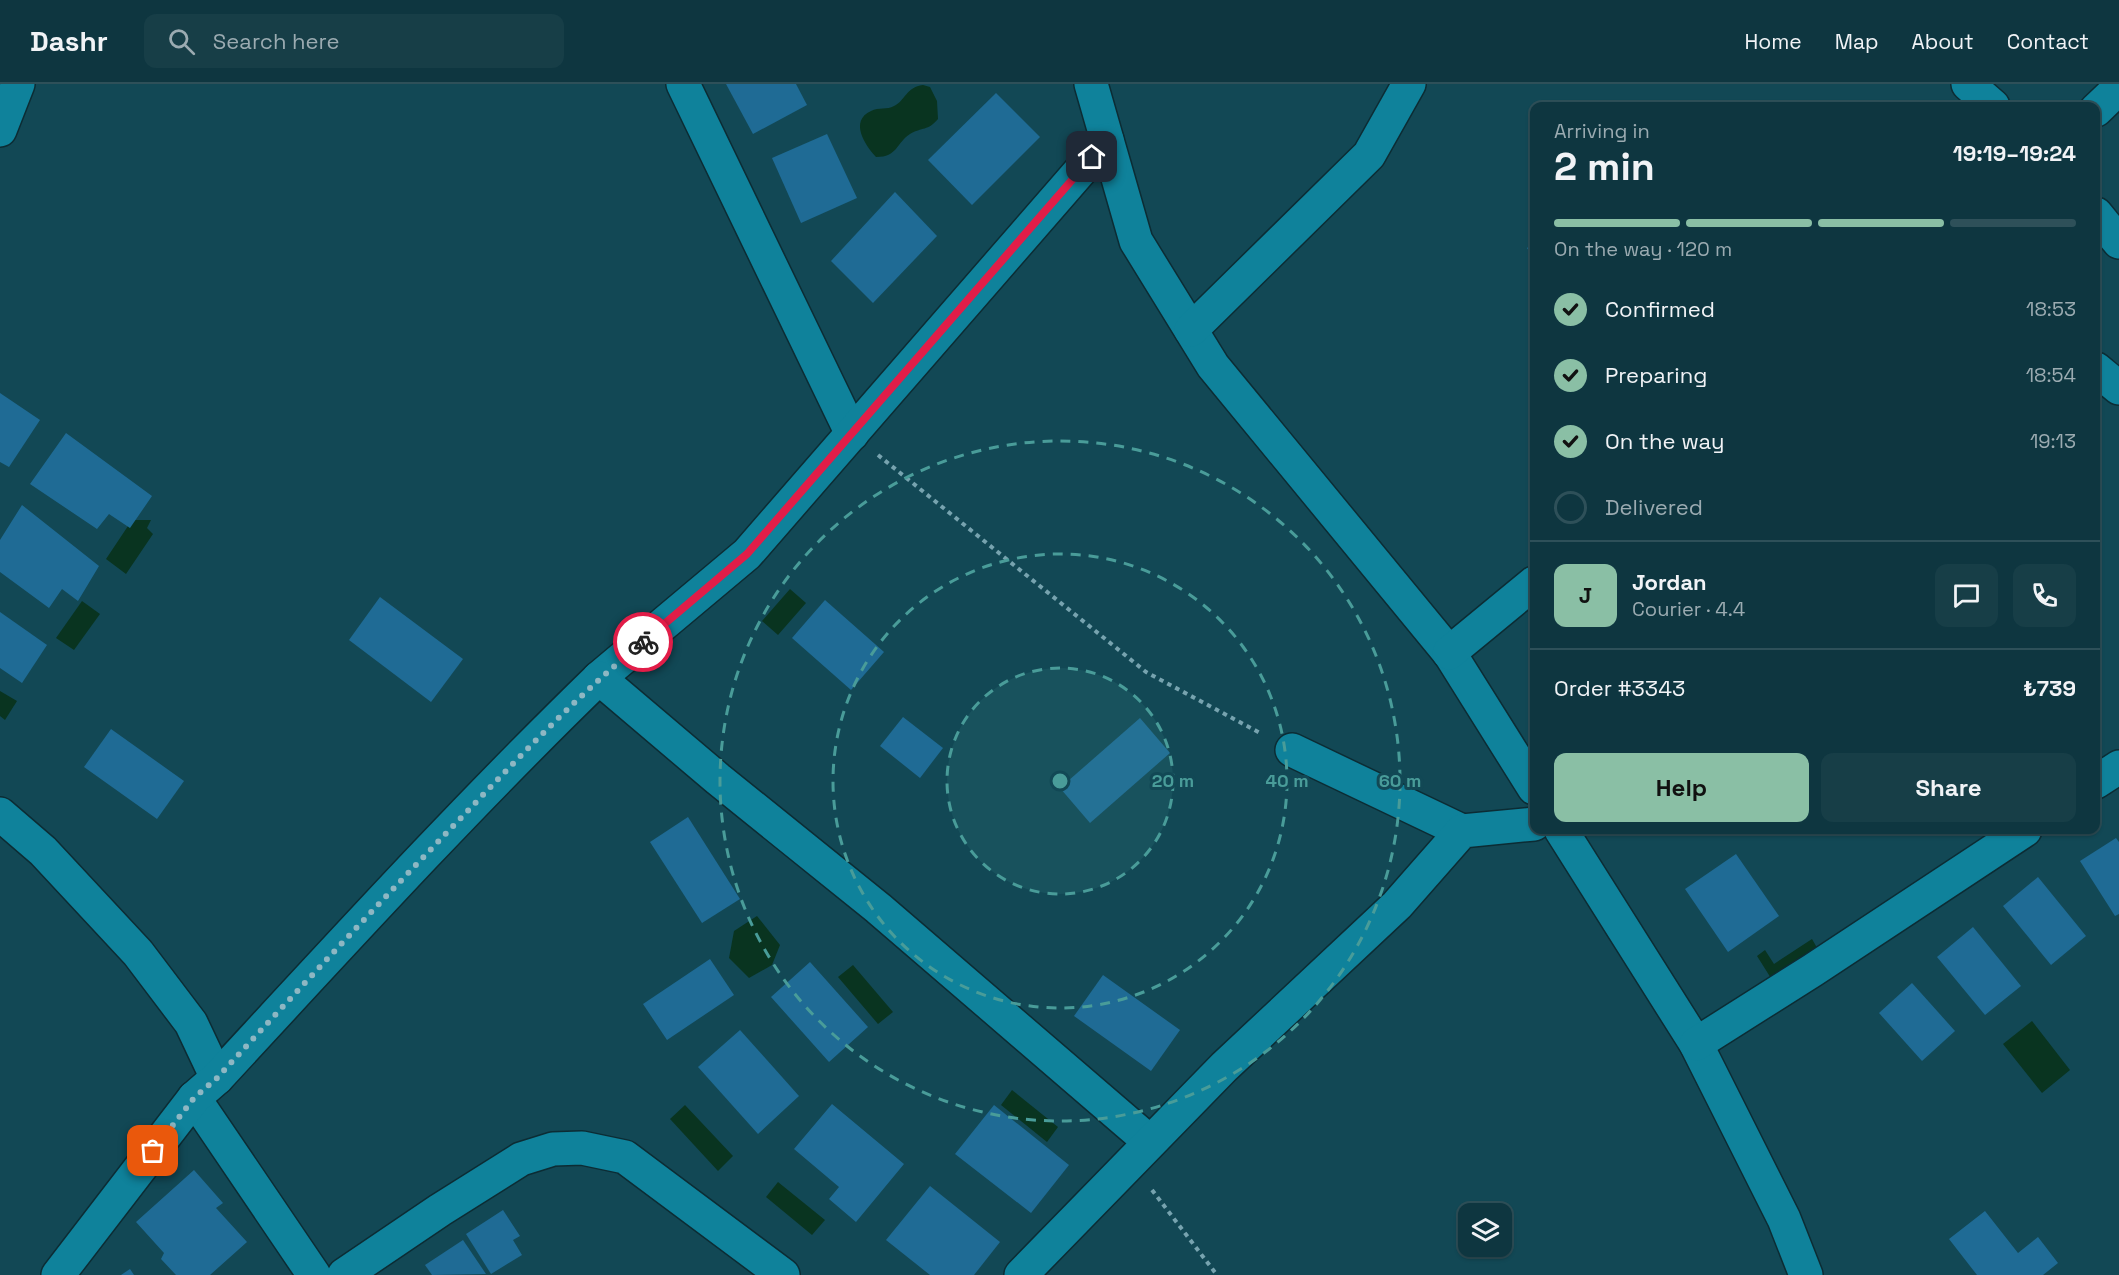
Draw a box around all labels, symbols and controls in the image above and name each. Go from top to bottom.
search box [144,14,564,68]
text: Dashr [30,23,108,59]
icon: search [165,25,198,58]
text: Search here [213,27,340,55]
text: Home [1744,28,1802,55]
text: Map [1835,28,1879,55]
text: About [1912,28,1974,55]
text: Contact [2007,28,2089,55]
text: Arriving in [1554,118,1650,144]
pin [1066,131,1117,182]
text: 19:19–19:24 [1953,139,2076,167]
icon: home [1075,140,1108,173]
text: 2 min [1554,142,1655,191]
text: On the way · 120 m [1554,236,1732,262]
icon: check [1554,293,1587,326]
text: Confirmed [1605,295,1715,323]
text: 18:53 [2026,296,2076,322]
icon: check [1554,359,1587,392]
text: Preparing [1605,361,1707,389]
text: 18:54 [2026,362,2076,388]
icon: check [1554,425,1587,458]
text: On the way [1605,427,1724,455]
text: 19:13 [2030,428,2076,454]
text: Delivered [1605,493,1703,521]
button: chat [1935,564,1998,627]
button: phone [2013,564,2076,627]
text: Jordan [1632,568,1707,596]
text: J [1579,581,1592,609]
text: Courier · 4.4 [1632,596,1745,622]
courier [613,612,673,672]
icon: bike [627,626,660,659]
text: Order #3343 [1554,674,1685,702]
text: ₺739 [2023,674,2076,702]
button: Help [1554,753,1809,822]
button: Share [1821,753,2076,822]
text: 20 m [1152,769,1194,792]
text: 40 m [1265,769,1309,792]
text: 60 m [1379,769,1421,792]
centre of rings [1050,771,1070,791]
pin [127,1125,178,1176]
icon: bag [136,1134,169,1167]
map controls [1458,1203,1512,1257]
button: layers [1458,1203,1512,1257]

